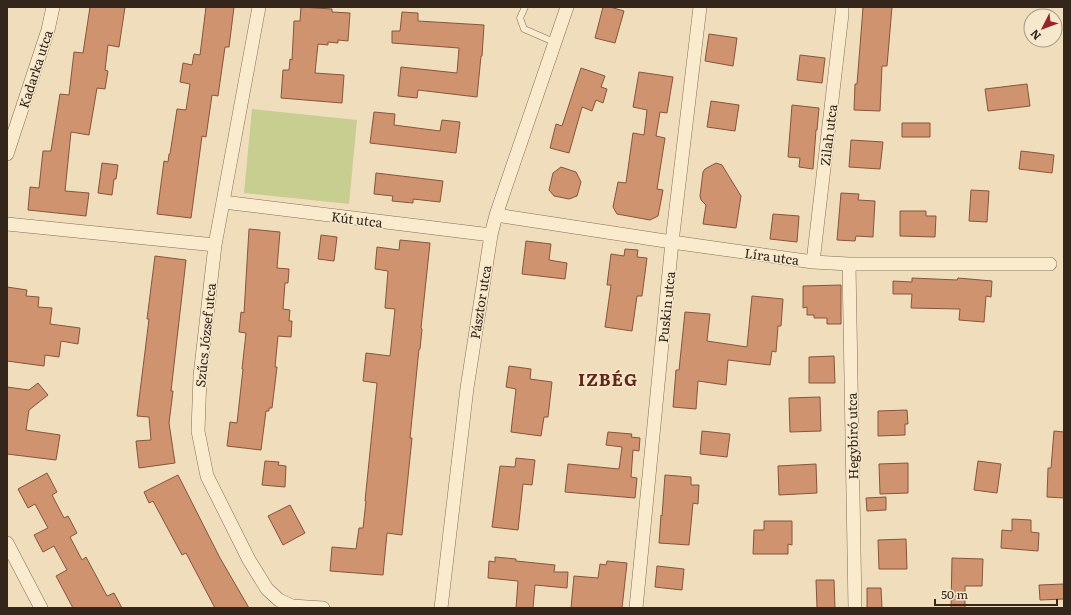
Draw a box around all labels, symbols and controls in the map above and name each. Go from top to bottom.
north arrow [1023,8,1063,48]
street label: Kadarka utca [13,27,57,111]
text: N [1026,27,1044,44]
street label: Zilah utca [815,103,841,167]
street label: Kút utca [330,206,384,232]
street label: Líra utca [743,243,801,269]
street label: Pásztor utca [465,264,495,340]
street label: Puskin utca [653,270,679,344]
street label: Szűcs József utca [190,282,220,388]
district label: IZBÉG [578,366,638,391]
street label: Hegybíró utca [842,392,862,480]
scale bar [935,581,1057,607]
text: 50 m [941,585,968,603]

